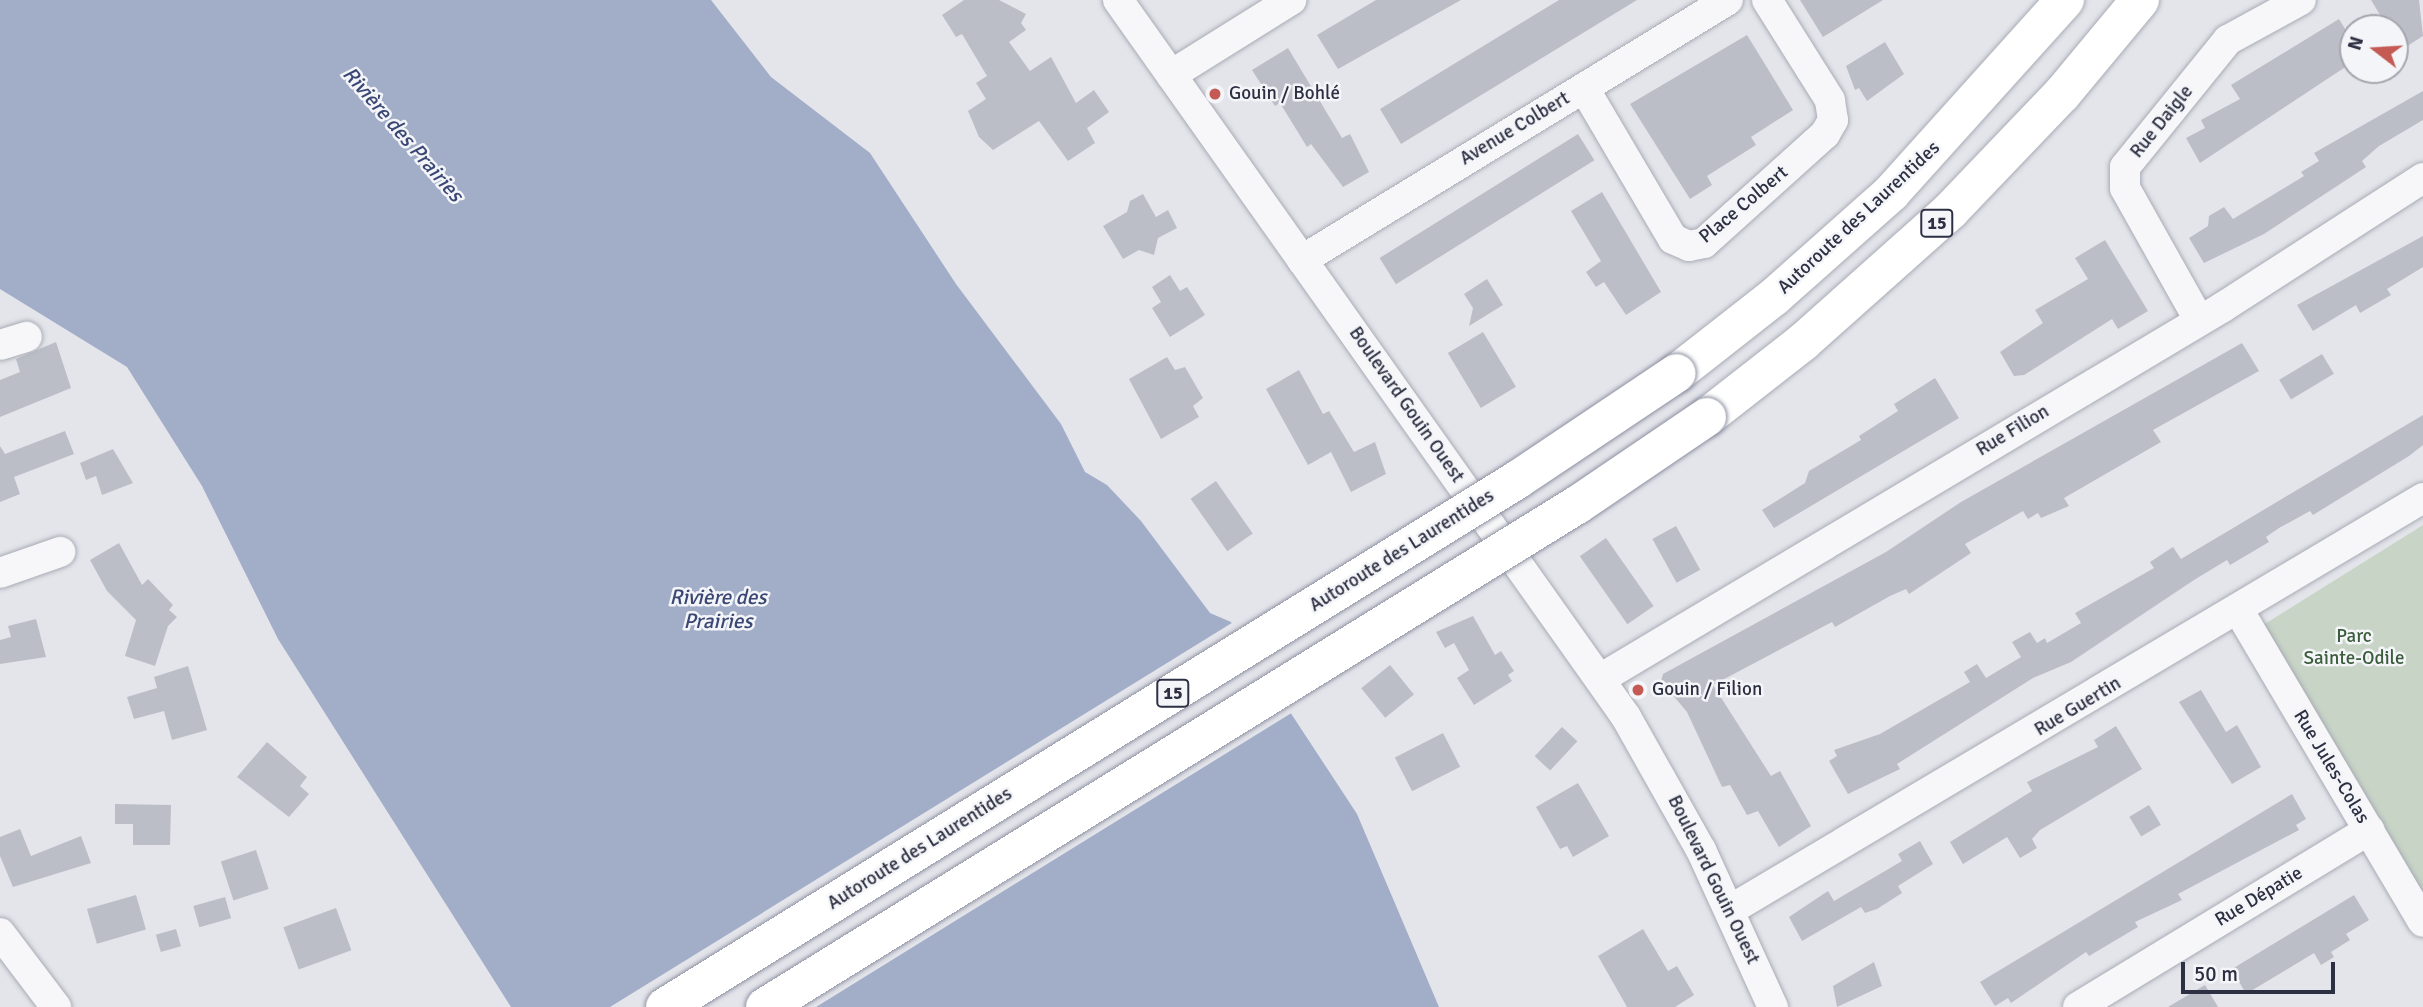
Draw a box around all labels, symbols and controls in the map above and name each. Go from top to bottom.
north arrow [2339,14,2409,84]
text: N [2342,34,2369,53]
water label: Rivière des Prairies [338,61,468,207]
street label: Rue Daigle [2126,81,2198,163]
place label: Gouin / Bohlé [1229,83,1340,105]
marker: Gouin / Bohlé [1207,86,1223,102]
street label: Avenue Colbert [1456,87,1574,171]
street label: Autoroute des Laurentides [1773,137,1945,299]
street label: Place Colbert [1695,161,1793,249]
road number: 15 [1920,208,1954,238]
street label: Boulevard Gouin Ouest [1344,323,1468,487]
street label: Rue Filion [1972,400,2054,462]
street label: Autoroute des Laurentides [1305,485,1499,617]
water label: Rivière des Prairies [670,584,766,634]
park label: Parc Sainte-Odile [2304,626,2404,670]
street label: Rue Guertin [2031,672,2125,742]
road number: 15 [1156,678,1190,708]
place label: Gouin / Filion [1652,679,1762,701]
marker: Gouin / Filion [1630,682,1646,698]
street label: Rue Jules-Colas [2288,706,2374,828]
street label: Autoroute des Laurentides [823,783,1017,915]
street label: Boulevard Gouin Ouest [1662,792,1764,968]
street label: Rue Dépatie [2211,862,2307,932]
scale bar [2185,948,2339,992]
text: 50 m [2194,961,2238,987]

